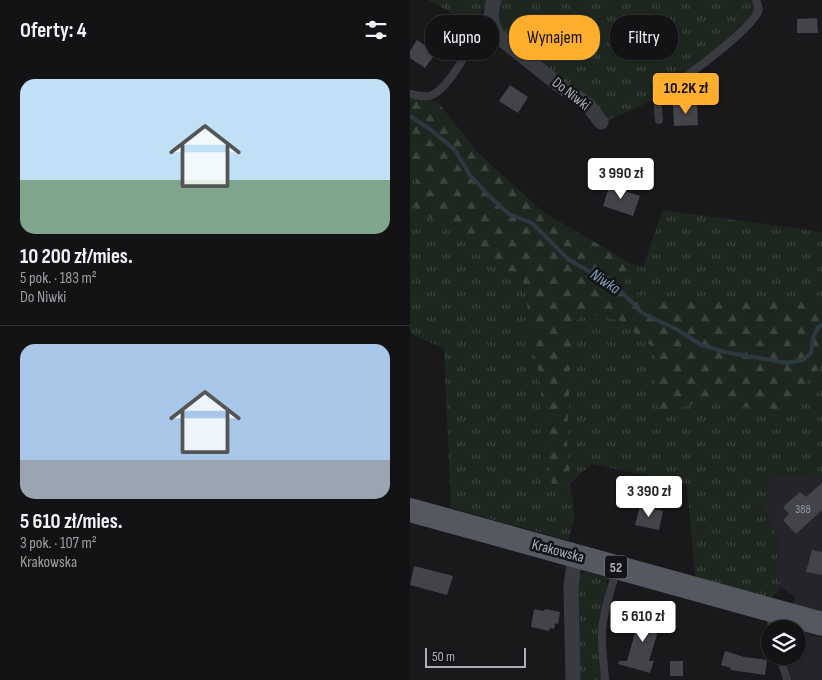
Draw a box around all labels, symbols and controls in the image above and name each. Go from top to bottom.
chip: Kupno [425,15,499,60]
chip: Wynajem [509,15,600,60]
chip: Filtry [610,15,678,60]
icon: filters [362,16,390,44]
text: Oferty: 4 [20,18,87,43]
pin: 10.2K zł [634,72,738,115]
street label: Do Niwki [548,73,594,115]
text: 10.2K zł [664,79,708,98]
icon: home [160,111,250,201]
pin: 3 990 zł [569,158,673,200]
text: 3 990 zł [599,164,643,183]
text: 10 200 zł/mies. [20,244,133,269]
water label: Niwka [586,265,624,299]
text: 5 pok. · 183 m² [20,269,97,288]
text: Do Niwki [20,288,66,307]
icon: home [160,377,250,467]
pin: 3 390 zł [597,476,701,518]
text: 3 390 zł [627,482,671,501]
house number: 388 [795,502,811,517]
text: 5 610 zł/mies. [20,509,123,534]
text: 3 pok. · 107 m² [20,534,97,553]
street label: Krakowska [530,535,587,567]
text: Krakowska [20,553,77,572]
road number: 52 [605,556,627,578]
pin: 5 610 zł [591,600,695,643]
text: 5 610 zł [622,607,664,626]
map controls [761,620,806,665]
button: layers [761,620,806,665]
scale bar [425,645,526,668]
text: 50 m [432,648,455,665]

